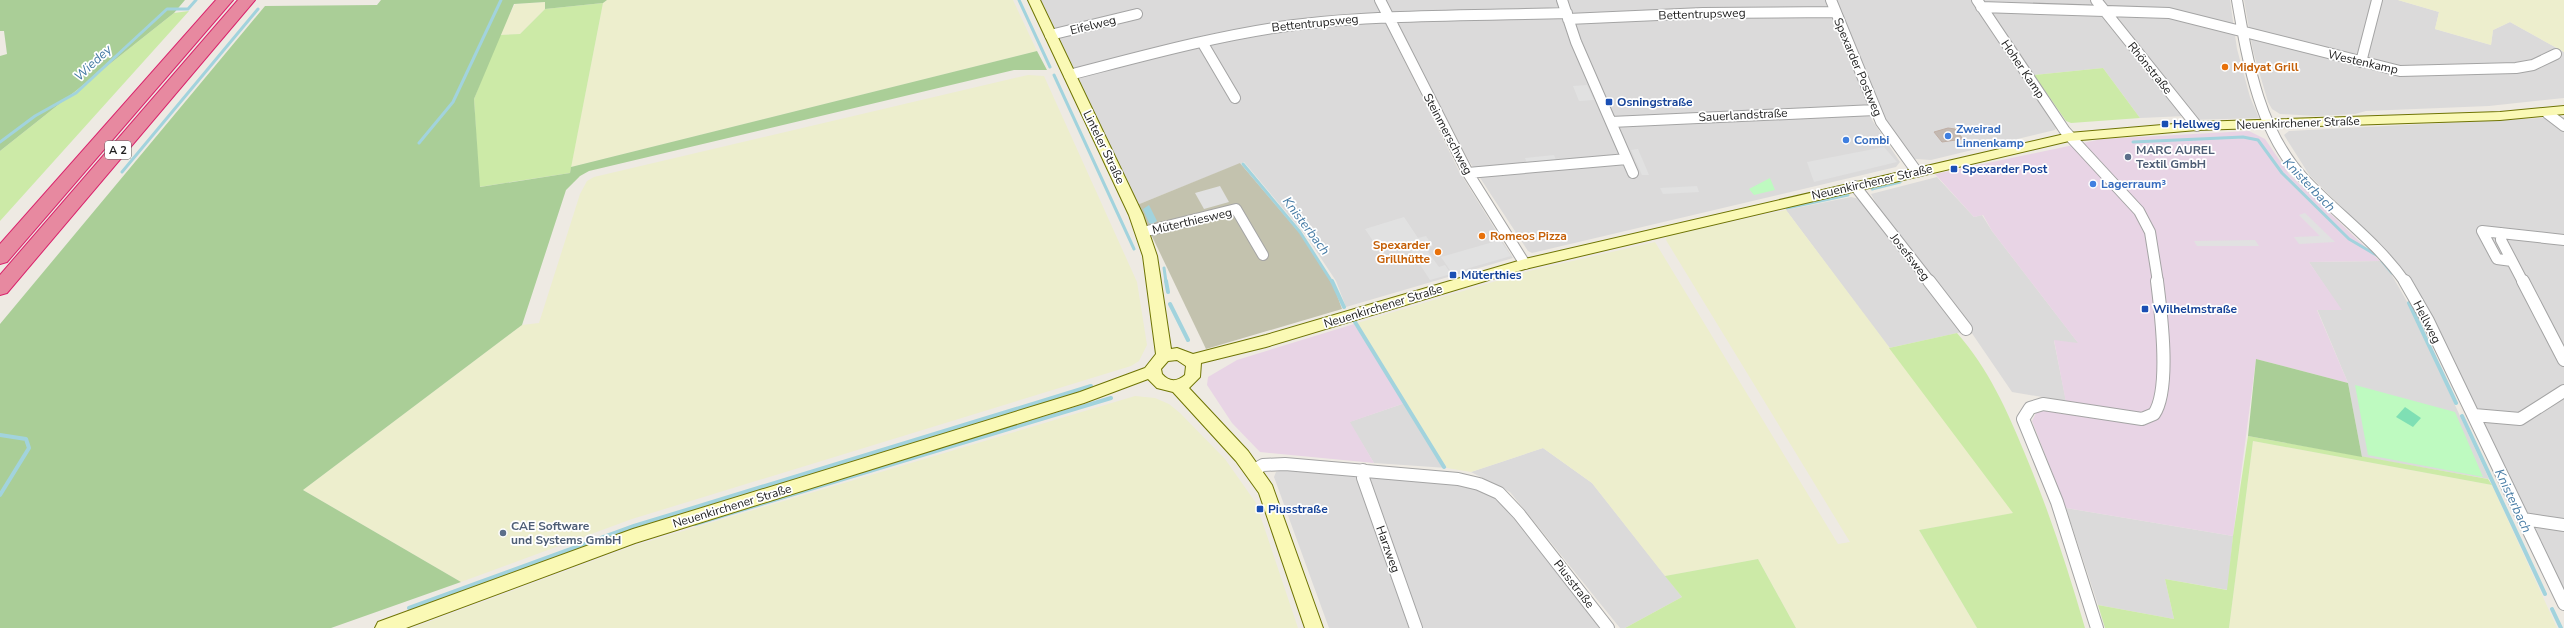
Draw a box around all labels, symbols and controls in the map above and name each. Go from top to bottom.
street label: Bettentrupsweg [1658,4,1746,24]
street label: Bettentrupsweg [1271,10,1359,36]
street label: Eifelweg [1068,12,1118,38]
street label: Spexarder Postweg [1830,15,1886,119]
street label: Hoher Kamp [1997,37,2049,101]
street label: Rhönstraße [2124,39,2176,97]
water label: Wiedey [70,40,117,85]
street label: Westenkamp [2326,46,2400,78]
place label: Midyat Grill [2233,59,2299,75]
marker: Midyat Grill [2220,62,2230,72]
street label: Steinmerschweg [1420,91,1476,177]
place label: Osningstraße [1617,94,1693,110]
marker: Osningstraße [1604,97,1614,107]
street label: Sauerlandstraße [1698,105,1788,125]
street label: Linteler Straße [1079,108,1129,186]
street label: Neuenkirchener Straße [2236,113,2360,133]
place label: Hellweg [2173,116,2220,132]
marker: Hellweg [2160,119,2170,129]
place label: Zweirad Linnenkamp [1956,121,2024,151]
marker: Zweirad Linnenkamp [1943,131,1953,141]
place label: Combi [1854,132,1889,148]
marker: Combi [1841,135,1851,145]
road number: A 2 [105,141,131,159]
place label: MARC AUREL Textil GmbH [2136,142,2215,172]
marker: MARC AUREL Textil GmbH [2123,152,2133,162]
water label: Knisterbach [2279,154,2339,216]
street label: Neuenkirchener Straße [1810,160,1934,204]
place label: Spexarder Post [1962,161,2048,177]
marker: Spexarder Post [1949,164,1959,174]
place label: Lagerraum³ [2101,176,2166,192]
marker: Lagerraum³ [2088,179,2098,189]
water label: Knisterbach [1278,193,1334,259]
street label: Müterthiesweg [1151,204,1233,238]
place label: Romeos Pizza [1490,228,1567,244]
street label: Josefsweg [1886,229,1933,284]
marker: Romeos Pizza [1477,231,1487,241]
place label: Spexarder Grillhütte [1373,237,1430,267]
marker: Spexarder Grillhütte [1433,247,1443,257]
place label: Müterthies [1461,267,1522,283]
marker: Müterthies [1448,270,1458,280]
street label: Neuenkirchener Straße [1322,280,1444,332]
street label: Hellweg [2409,298,2445,346]
place label: Wilhelmstraße [2153,301,2238,317]
marker: Wilhelmstraße [2140,304,2150,314]
water label: Knisterbach [2490,466,2536,536]
street label: Neuenkirchener Straße [671,480,793,532]
place label: Piusstraße [1268,501,1328,517]
marker: Piusstraße [1255,504,1265,514]
place label: CAE Software und Systems GmbH [511,518,621,548]
street label: Harzweg [1372,523,1404,575]
marker: CAE Software und Systems GmbH [498,528,508,538]
street label: Piusstraße [1550,557,1598,611]

